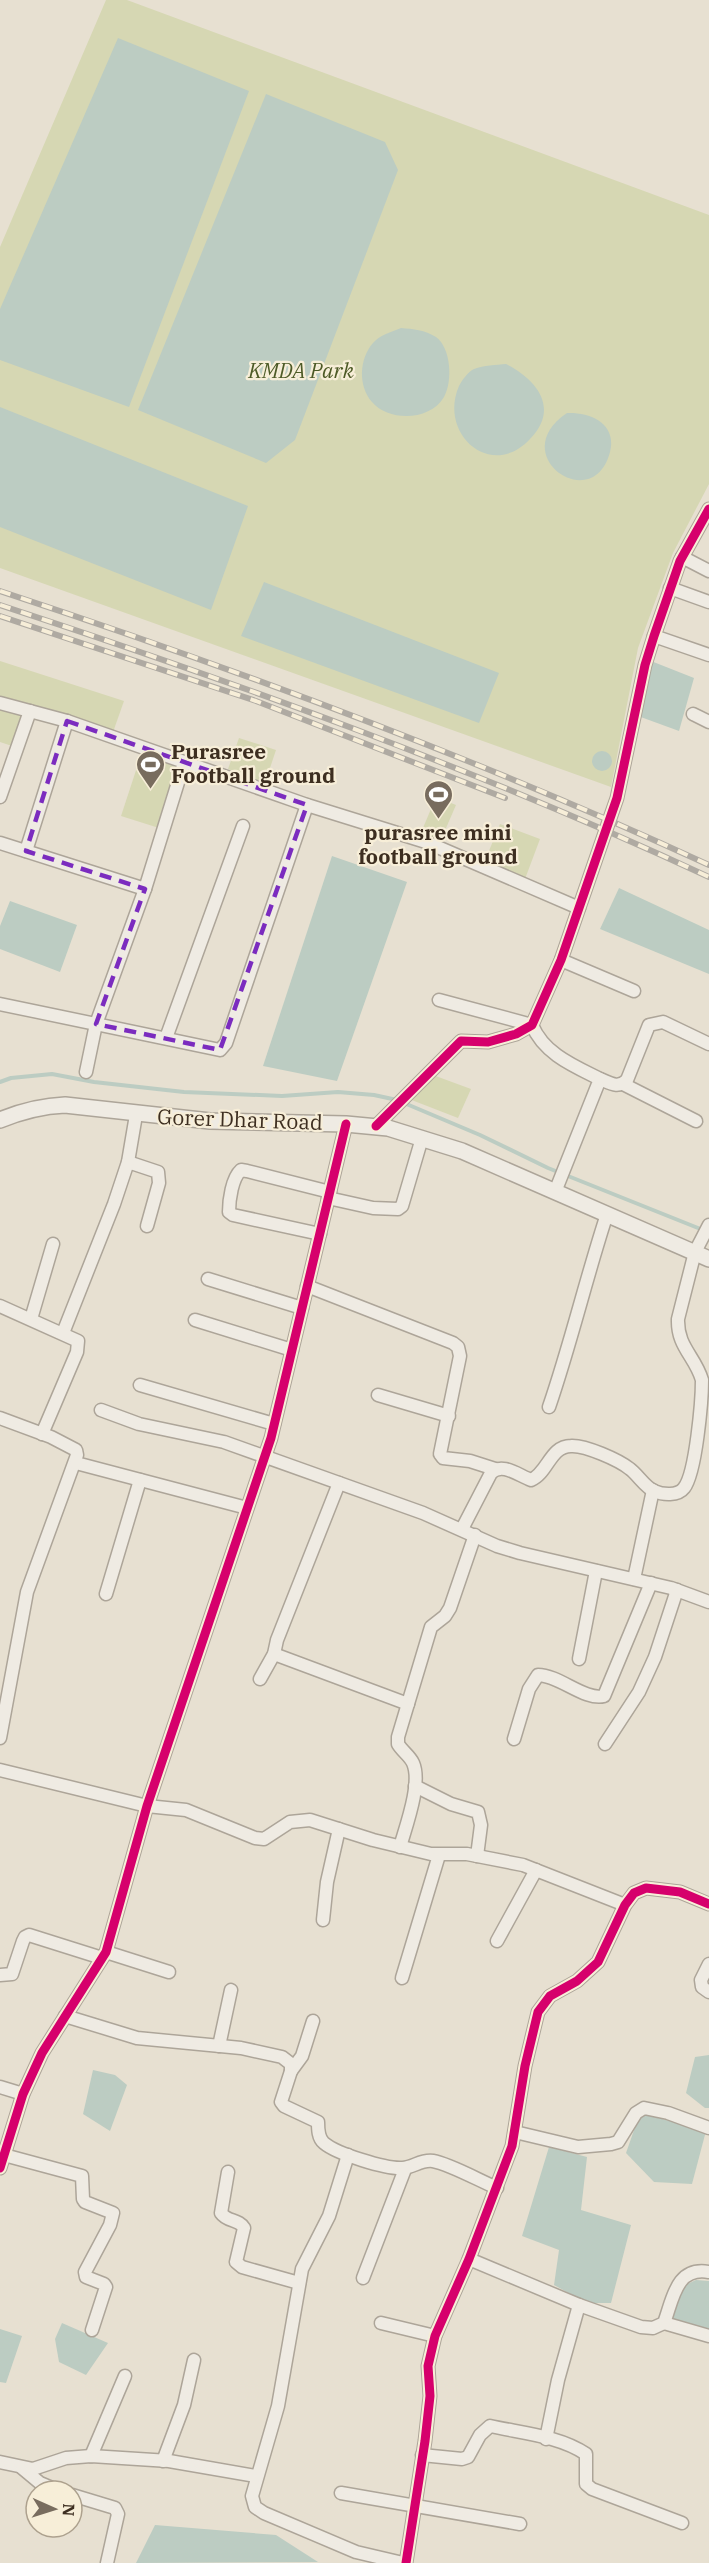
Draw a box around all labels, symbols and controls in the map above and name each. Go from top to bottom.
park label: KMDA Park [247,356,355,384]
place label: Purasree Football ground [171,737,335,789]
sports icon: Purasree Football ground [134,748,166,790]
sports icon: purasree mini football ground [422,778,454,820]
place label: purasree mini football ground [358,818,518,870]
street label: Gorer Dhar Road [157,1102,323,1136]
north arrow [24,2479,84,2539]
text: N [59,2503,79,2517]

